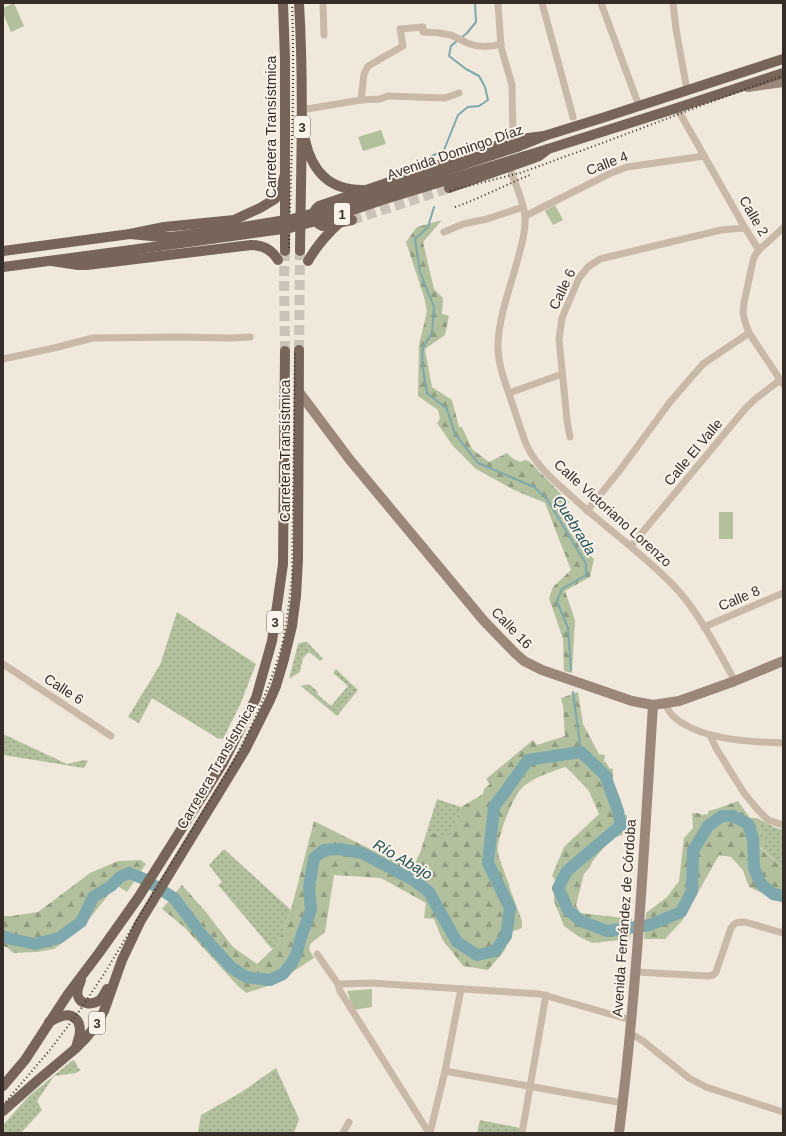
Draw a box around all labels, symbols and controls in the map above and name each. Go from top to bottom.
street label: Carretera Transístmica [263,56,279,198]
road number: 3 [294,116,310,138]
street label: Avenida Domingo Díaz [385,121,525,183]
street label: Calle 4 [584,148,630,178]
street label: Calle 2 [736,193,772,239]
road number: 1 [334,203,350,225]
street label: Calle 6 [546,266,579,312]
street label: Carretera Transístmica [277,380,293,522]
street label: Calle El Valle [660,415,726,489]
street label: Calle Victoriano Lorenzo [551,456,675,570]
water label: Quebrada [550,492,600,558]
street label: Calle 8 [716,582,762,614]
street label: Calle 16 [488,604,536,652]
road number: 3 [267,611,283,633]
street label: Calle 6 [41,670,87,708]
street label: Carretera Transístmica [173,700,259,832]
street label: Avenida Fernández de Córdoba [609,818,639,1017]
water label: Río Abajo [370,835,436,883]
road number: 3 [89,1012,105,1034]

